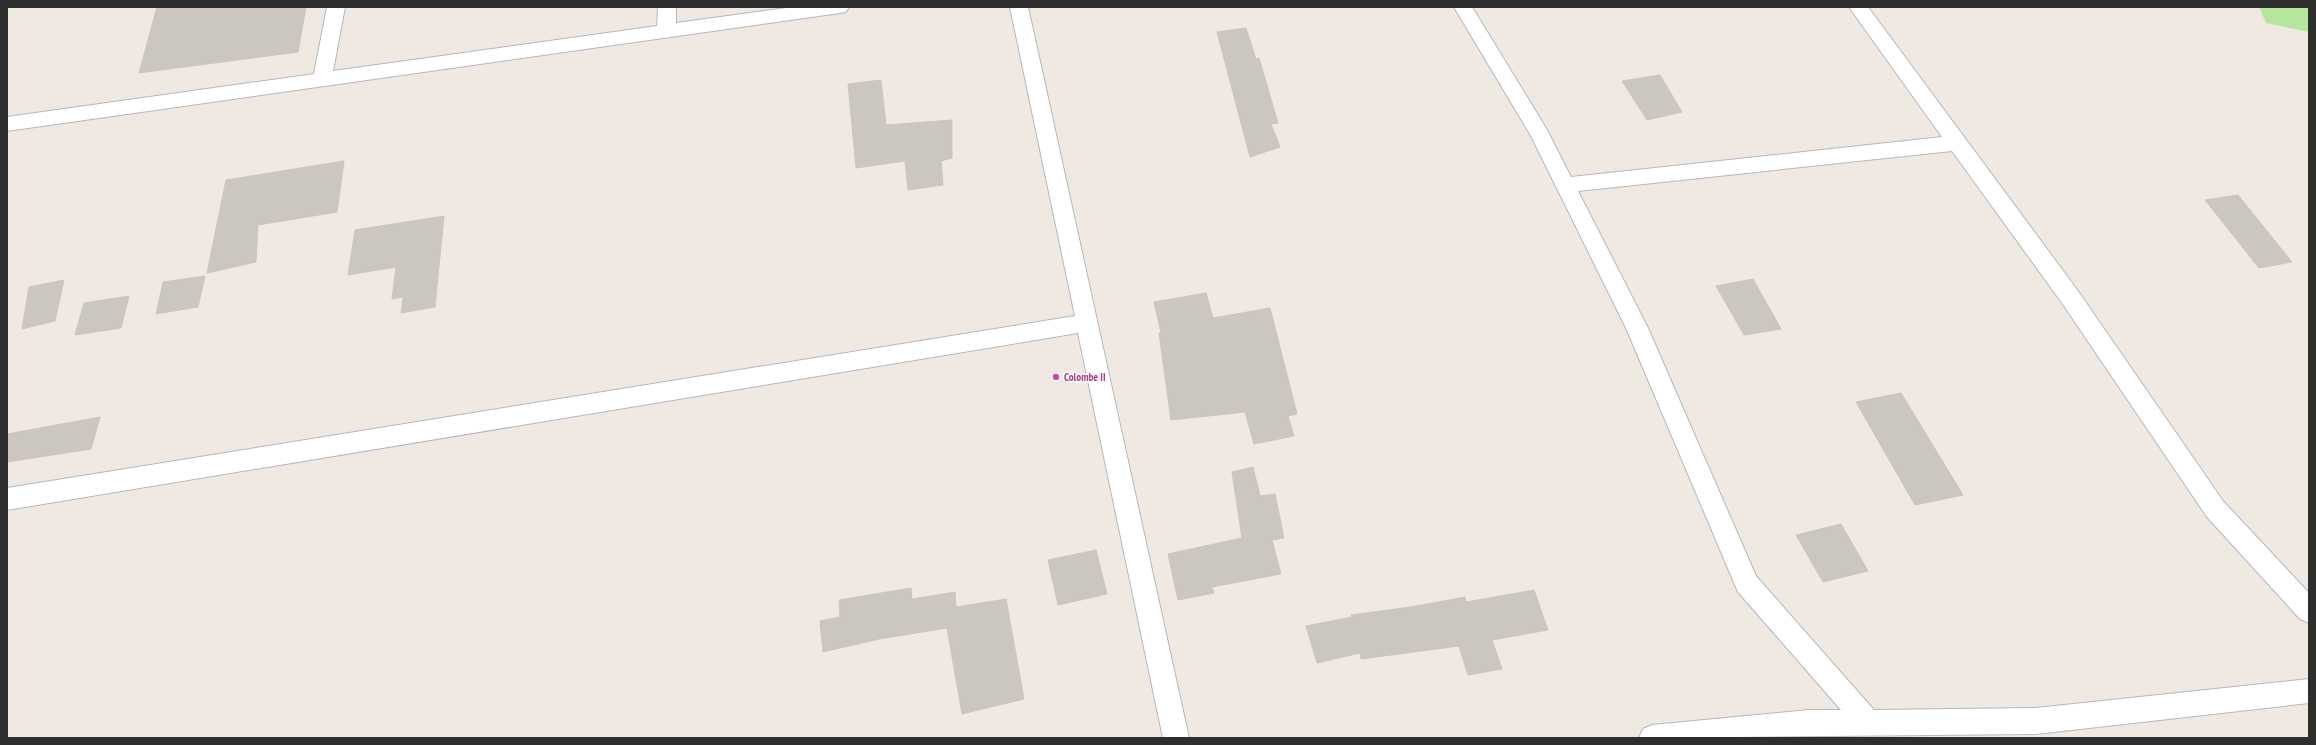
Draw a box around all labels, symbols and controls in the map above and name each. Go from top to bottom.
place label: Colombe II [1064,370,1106,384]
marker: Colombe II [1051,372,1061,382]

